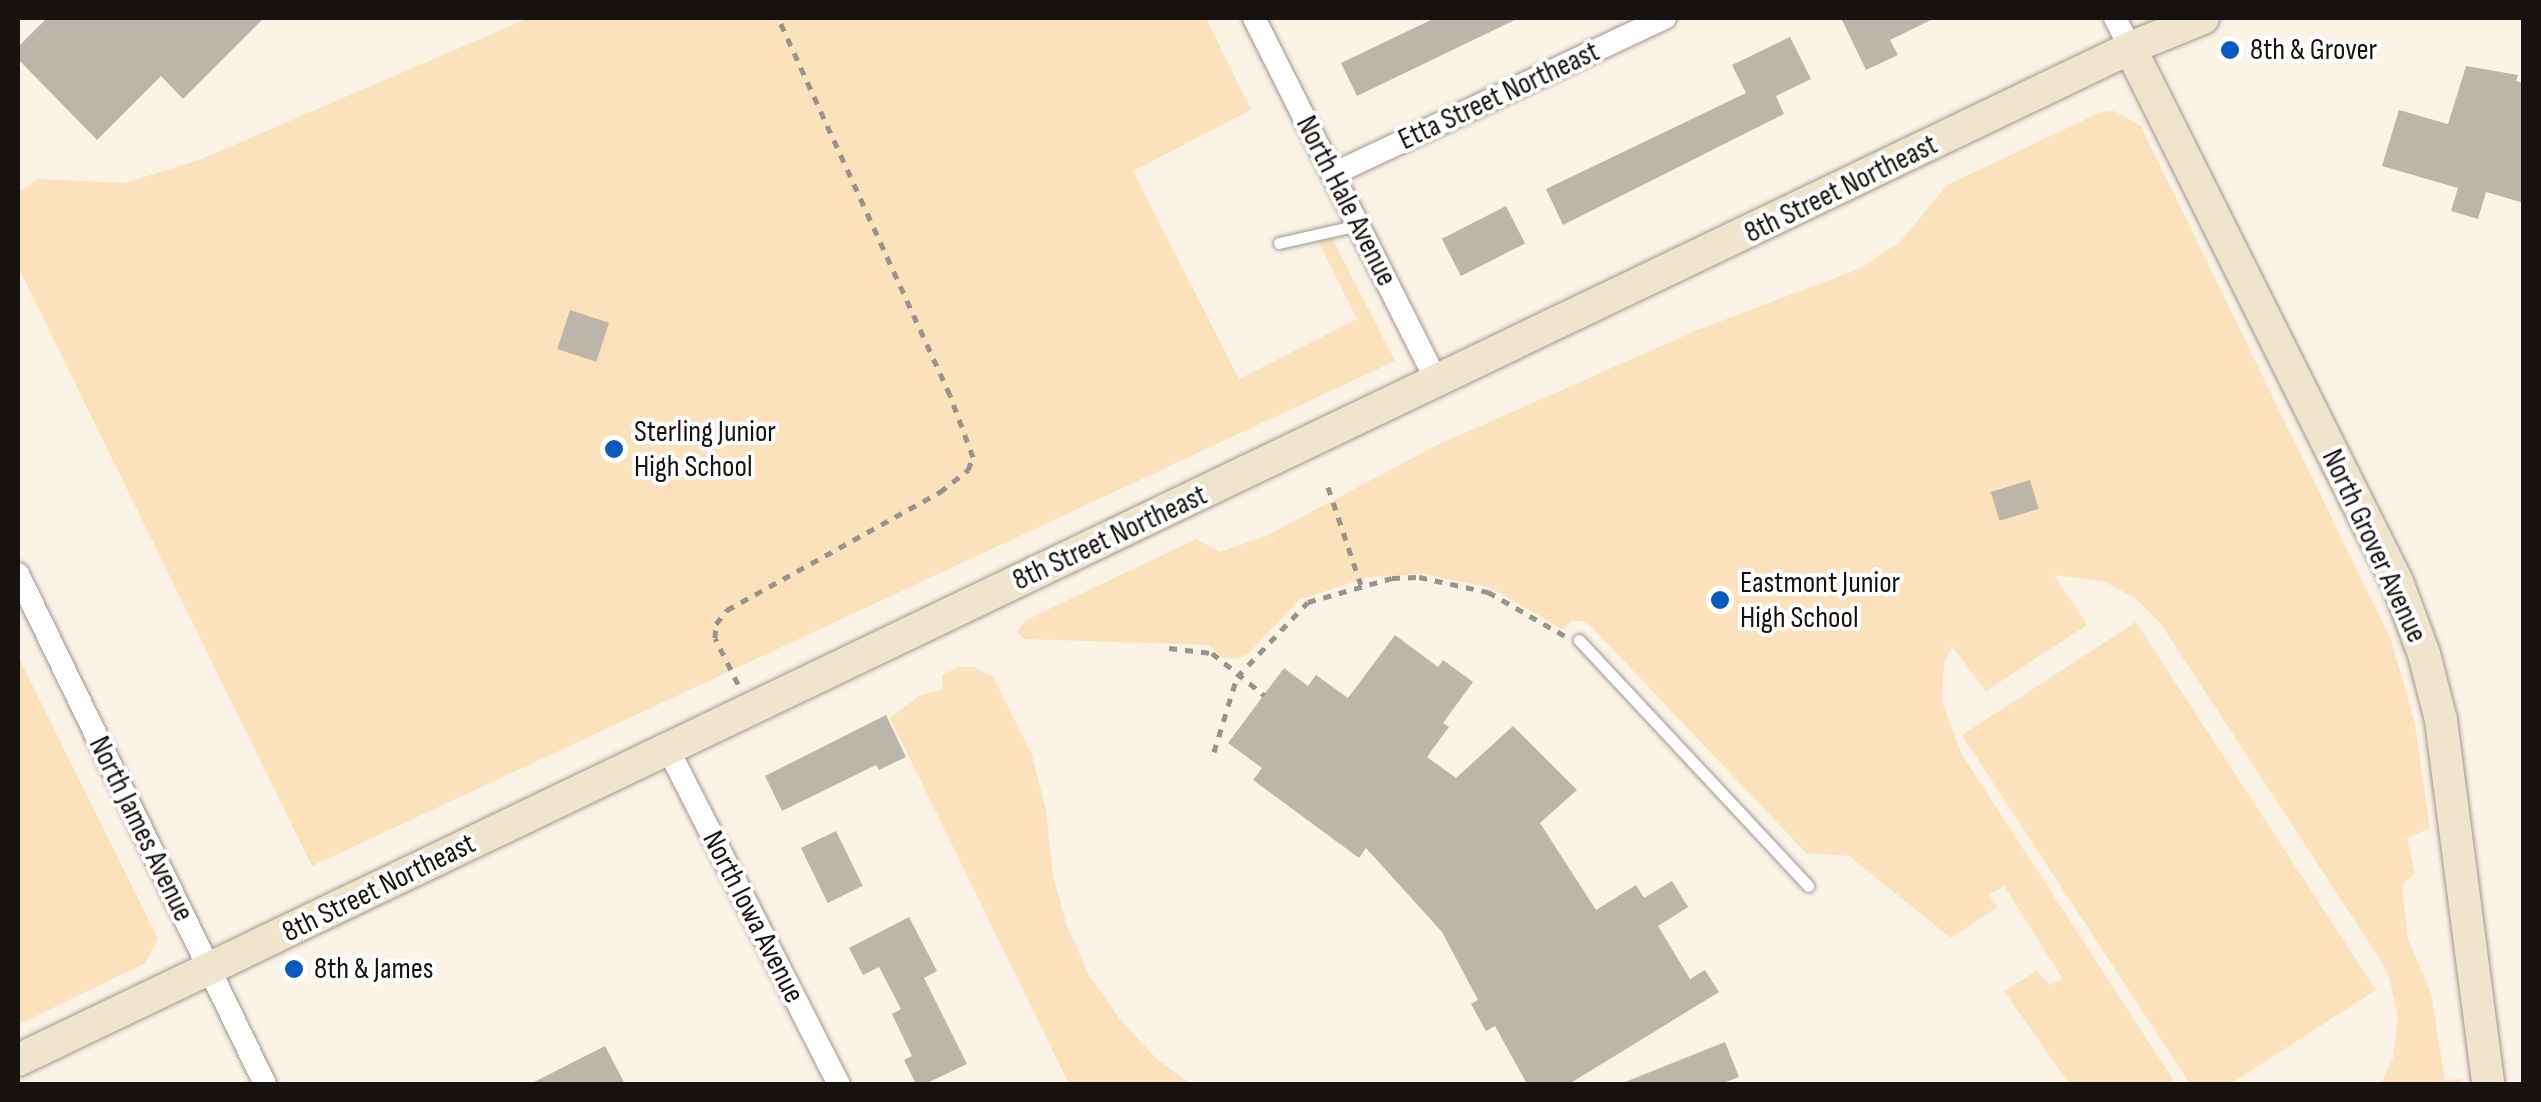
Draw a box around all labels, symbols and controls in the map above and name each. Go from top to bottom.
place label: 8th & Grover [2250,32,2377,68]
street label: Etta Street Northeast [1393,34,1605,158]
marker: 8th & Grover [2219,39,2241,61]
street label: North Hale Avenue [1288,110,1404,292]
street label: 8th Street Northeast [1739,127,1943,251]
place label: Sterling Junior High School [634,414,776,484]
marker: Sterling Junior High School [603,438,625,460]
street label: North Grover Avenue [2314,444,2434,648]
street label: 8th Street Northeast [1007,477,1213,599]
place label: Eastmont Junior High School [1740,565,1900,636]
marker: Eastmont Junior High School [1709,589,1731,611]
street label: North James Avenue [81,731,201,927]
street label: North Iowa Avenue [694,825,812,1009]
street label: 8th Street Northeast [277,826,481,950]
place label: 8th & James [314,951,434,987]
marker: 8th & James [283,958,305,980]

